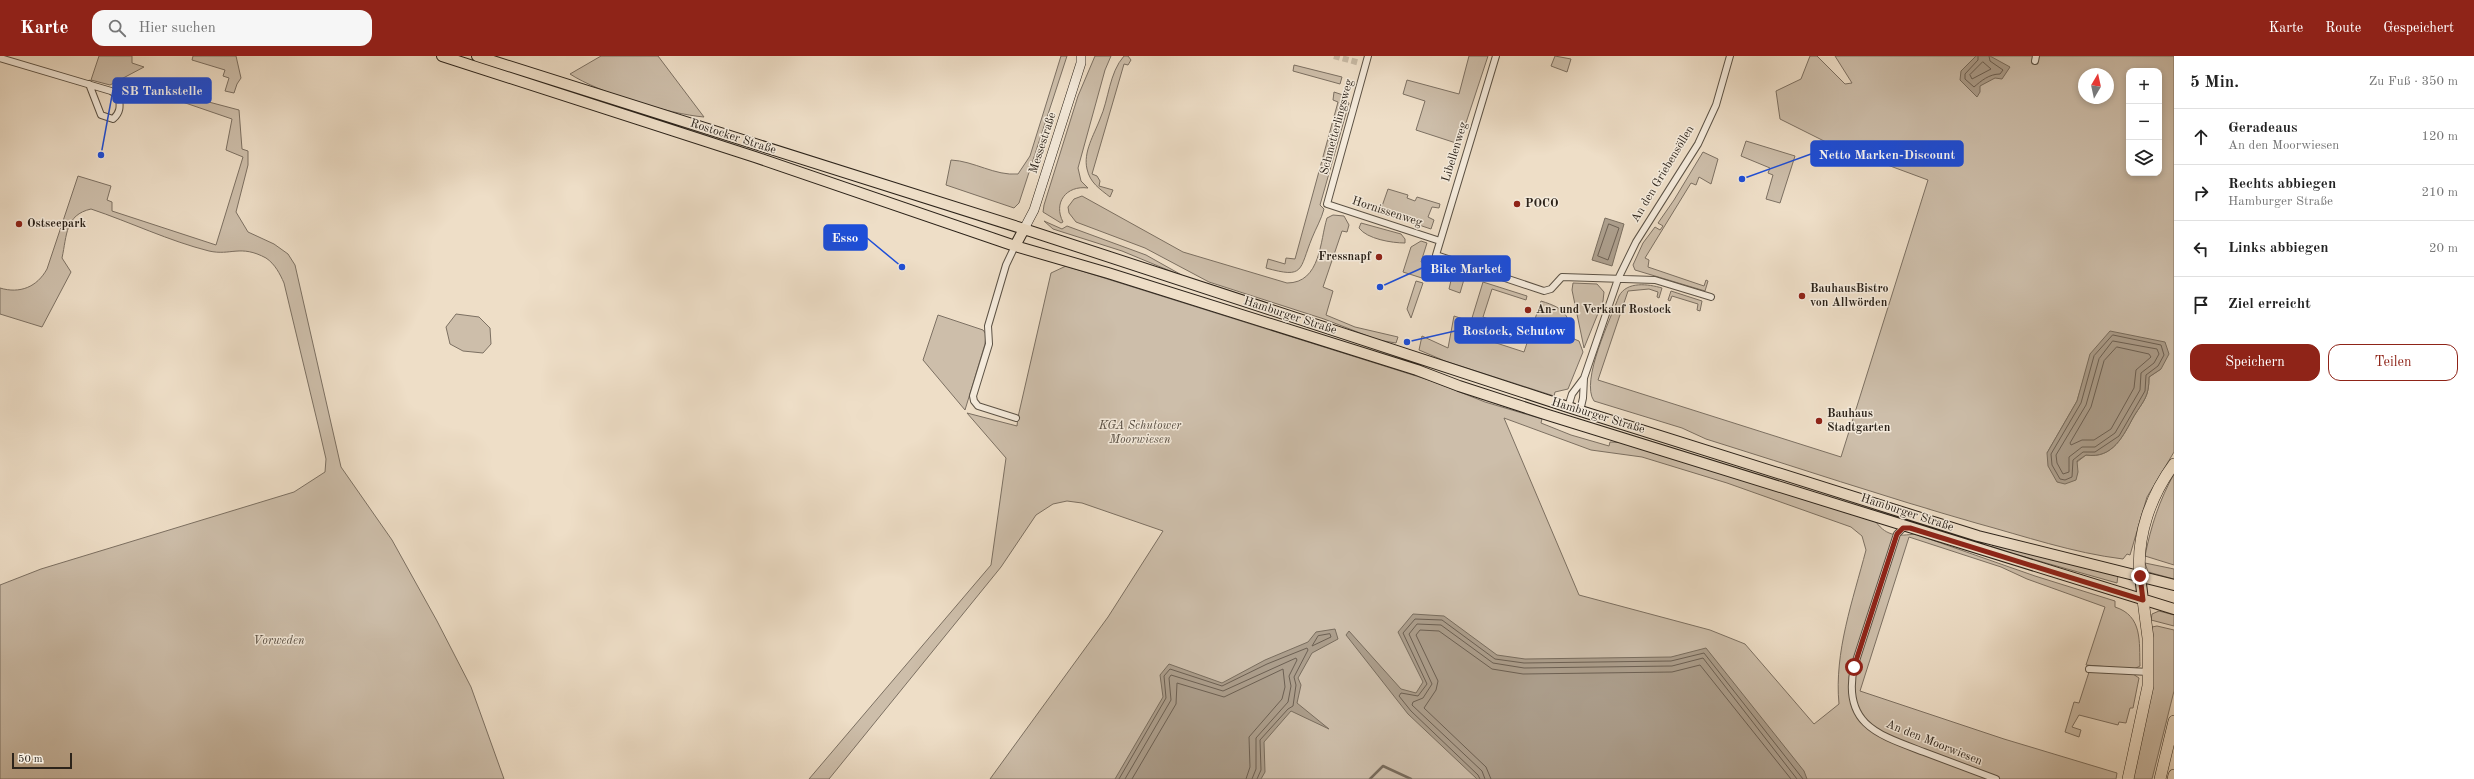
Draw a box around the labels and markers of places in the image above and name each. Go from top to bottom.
callout: SB Tankstelle [113,78,211,103]
callout: Netto Marken-Discount [1811,141,1963,166]
place label: POCO [1525,198,1558,210]
marker: POCO [1512,199,1522,209]
place label: Ostseepark [27,218,86,230]
marker: Ostseepark [14,219,24,229]
callout: Esso [824,225,867,250]
place label: Fressnapf [1318,251,1372,263]
marker: Fressnapf [1374,252,1384,262]
callout: Bike Market [1422,256,1510,281]
place label: BauhausBistro von Allwörden [1810,283,1889,309]
marker: BauhausBistro von Allwörden [1797,291,1807,301]
place label: An- und Verkauf Rostock [1536,304,1672,316]
marker: An- und Verkauf Rostock [1523,305,1533,315]
callout: Rostock, Schutow [1455,318,1574,343]
place label: Bauhaus Stadtgarten [1827,408,1891,434]
marker: Bauhaus Stadtgarten [1814,416,1824,426]

